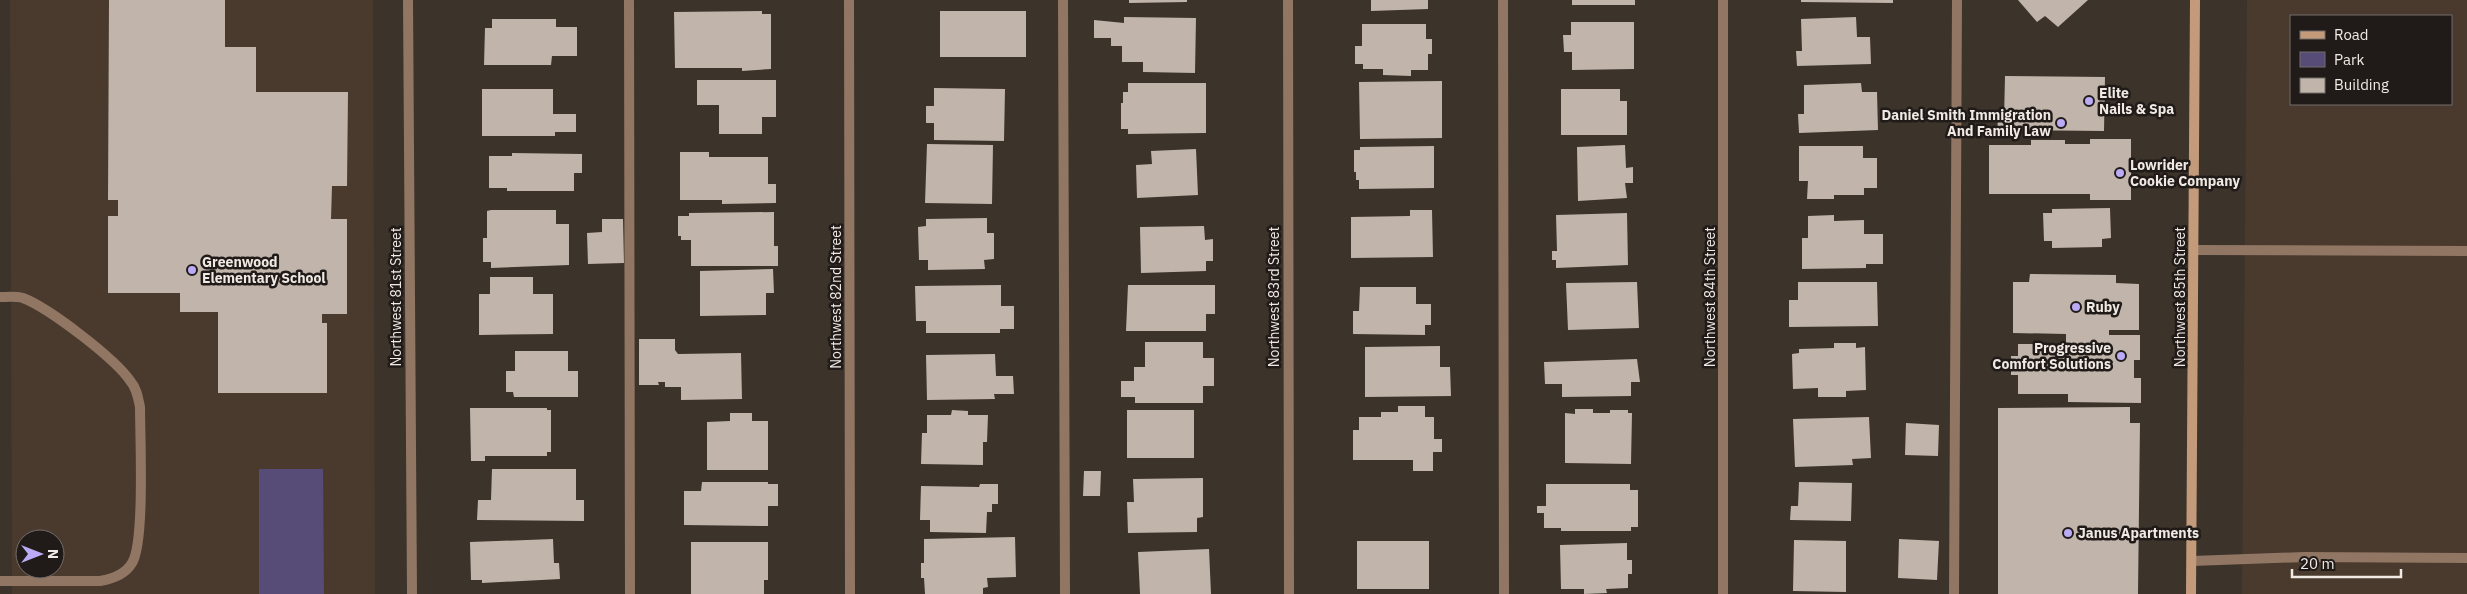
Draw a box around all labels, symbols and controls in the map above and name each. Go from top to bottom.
legend [2290,15,2452,105]
text: Road [2334,25,2369,44]
text: Park [2334,50,2364,69]
text: Building [2334,75,2389,94]
place label: Elite Nails & Spa [2099,84,2174,118]
marker: Elite Nails & Spa [2083,95,2095,107]
place label: Daniel Smith Immigration And Family Law [1881,106,2051,140]
marker: Daniel Smith Immigration And Family Law [2055,117,2067,129]
place label: Lowrider Cookie Company [2130,156,2240,190]
marker: Lowrider Cookie Company [2114,167,2126,179]
street label: Northwest 82nd Street [827,225,845,369]
street label: Northwest 81st Street [387,227,405,367]
street label: Northwest 83rd Street [1265,227,1283,367]
street label: Northwest 84th Street [1701,227,1719,367]
street label: Northwest 85th Street [2171,227,2189,367]
place label: Greenwood Elementary School [202,253,326,287]
marker: Greenwood Elementary School [186,264,198,276]
place label: Ruby [2086,298,2120,316]
marker: Ruby [2070,301,2082,313]
place label: Progressive Comfort Solutions [1992,339,2111,373]
marker: Progressive Comfort Solutions [2115,350,2127,362]
place label: Janus Apartments [2078,524,2199,542]
marker: Janus Apartments [2062,527,2074,539]
north arrow [15,529,65,579]
scale bar [2292,546,2401,578]
text: N [44,549,62,559]
text: 20 m [2300,554,2335,573]

